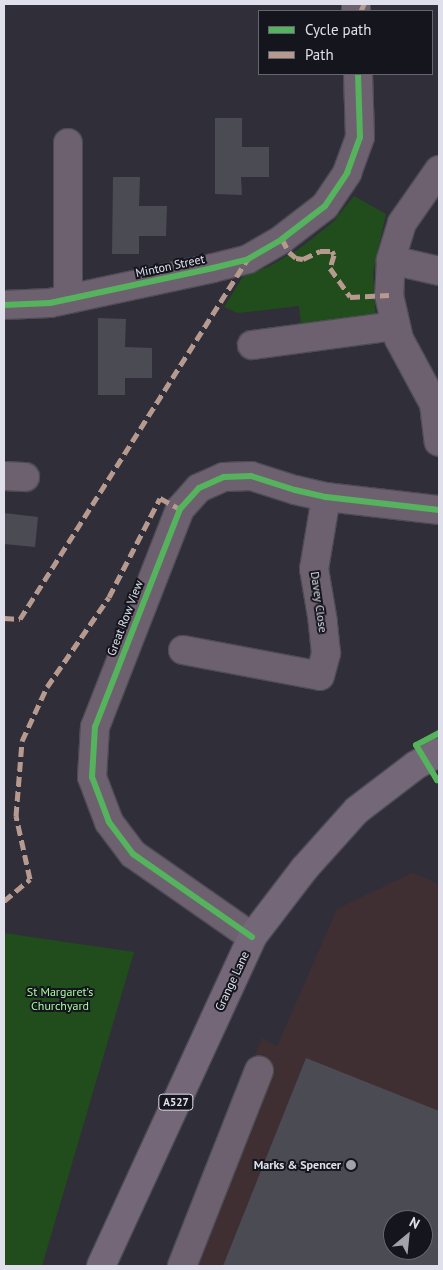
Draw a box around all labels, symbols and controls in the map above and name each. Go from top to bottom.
legend [258,10,433,75]
text: Cycle path [305,20,371,39]
text: Path [305,45,334,64]
street label: Minton Street [134,252,206,280]
street label: Davey Close [308,570,330,634]
street label: Great Row View [104,578,146,658]
street label: Grange Lane [212,949,252,1013]
park label: St Margaret’s Churchyard [27,985,93,1013]
road number: A527 [157,1094,195,1110]
place label: Marks & Spencer [254,1158,341,1172]
marker: Marks & Spencer [345,1159,357,1171]
north arrow [383,1210,433,1260]
text: N [406,1213,423,1233]

